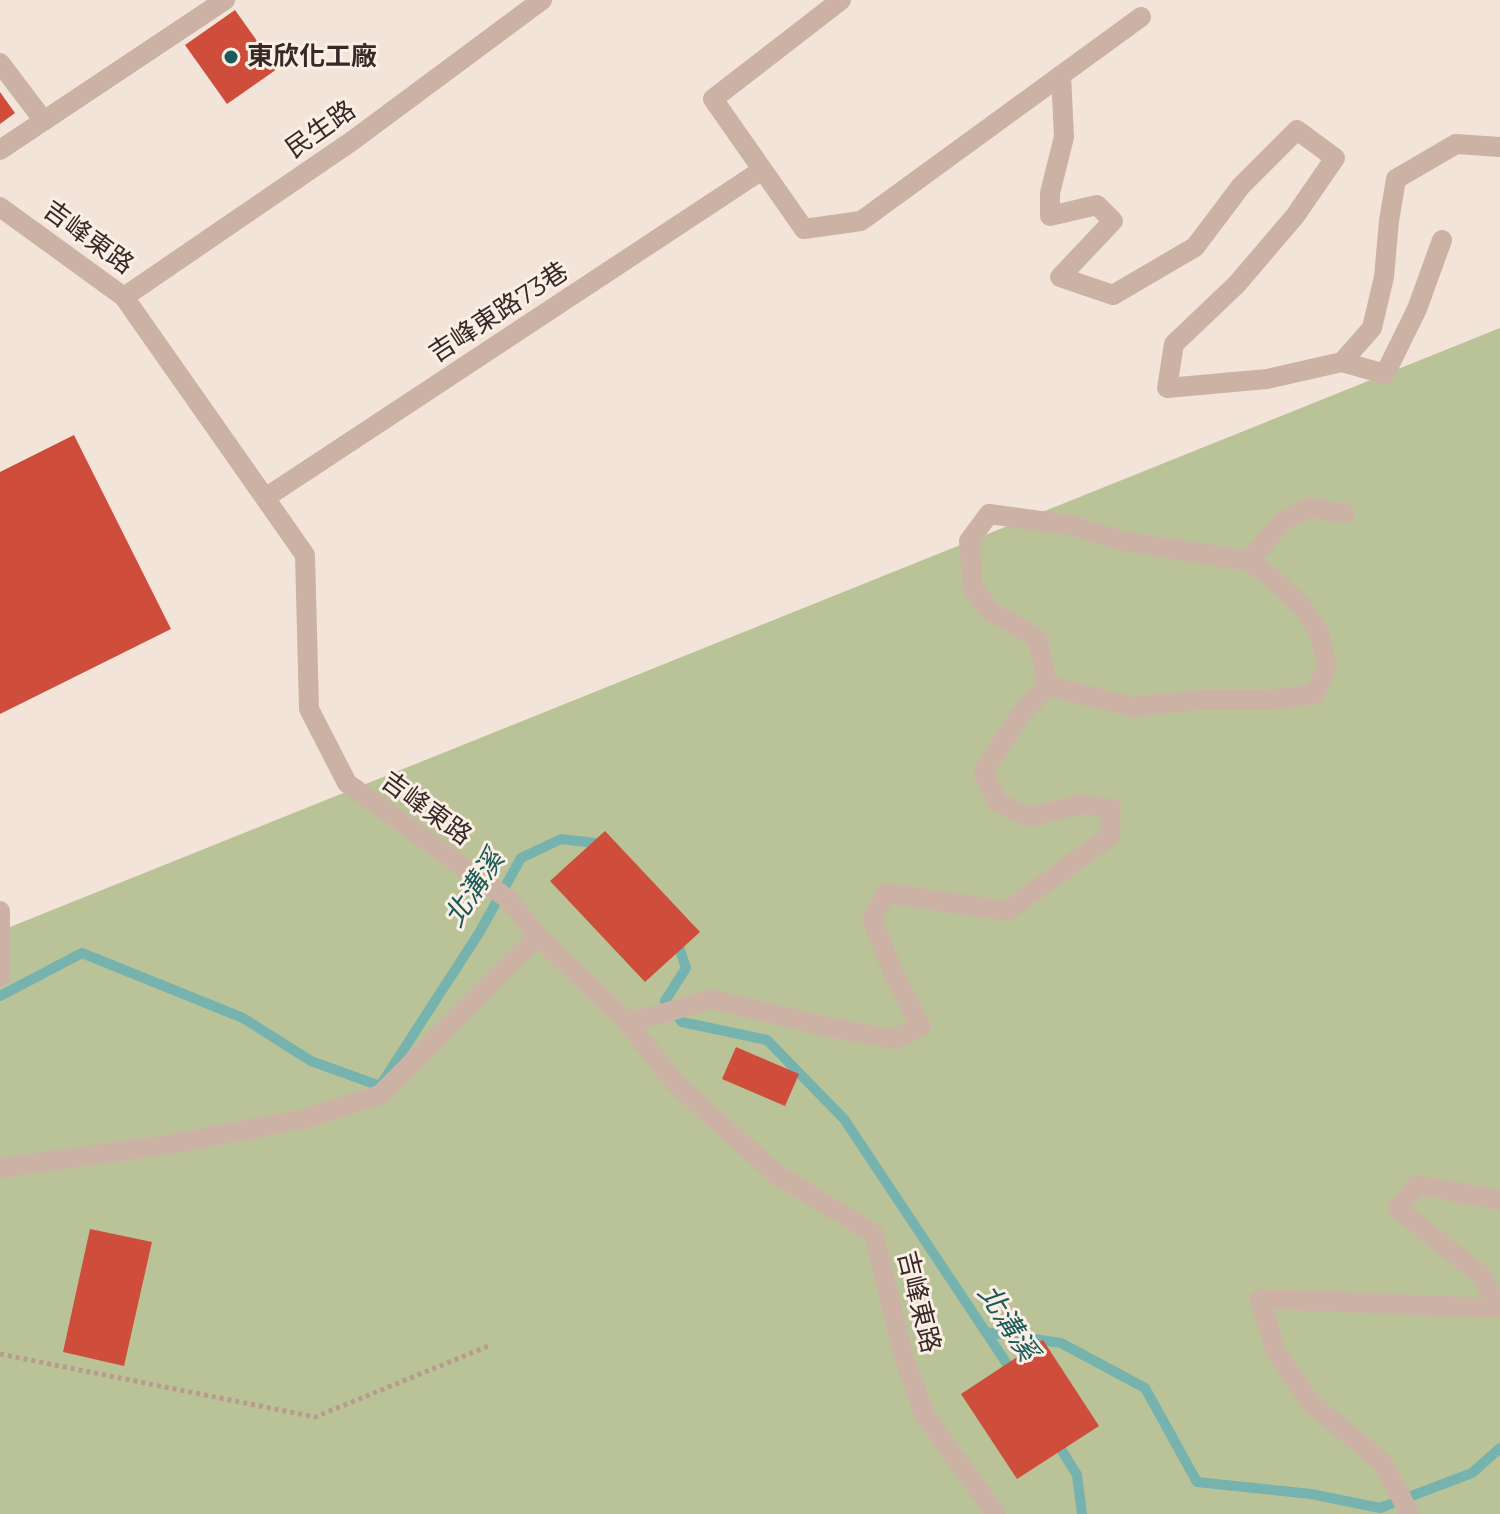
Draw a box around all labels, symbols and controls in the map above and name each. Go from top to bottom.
place label: 東欣化工廠 [247,41,377,73]
marker: 東欣化工廠 [222,48,240,66]
street label: 民生路 [280,95,362,165]
street label: 吉峰東路 [37,195,139,281]
street label: 吉峰東路73巷 [424,256,574,370]
street label: 吉峰東路 [375,766,477,852]
water label: 北溝溪 [438,845,512,933]
street label: 吉峰東路 [890,1248,946,1356]
water label: 北溝溪 [970,1279,1044,1367]

